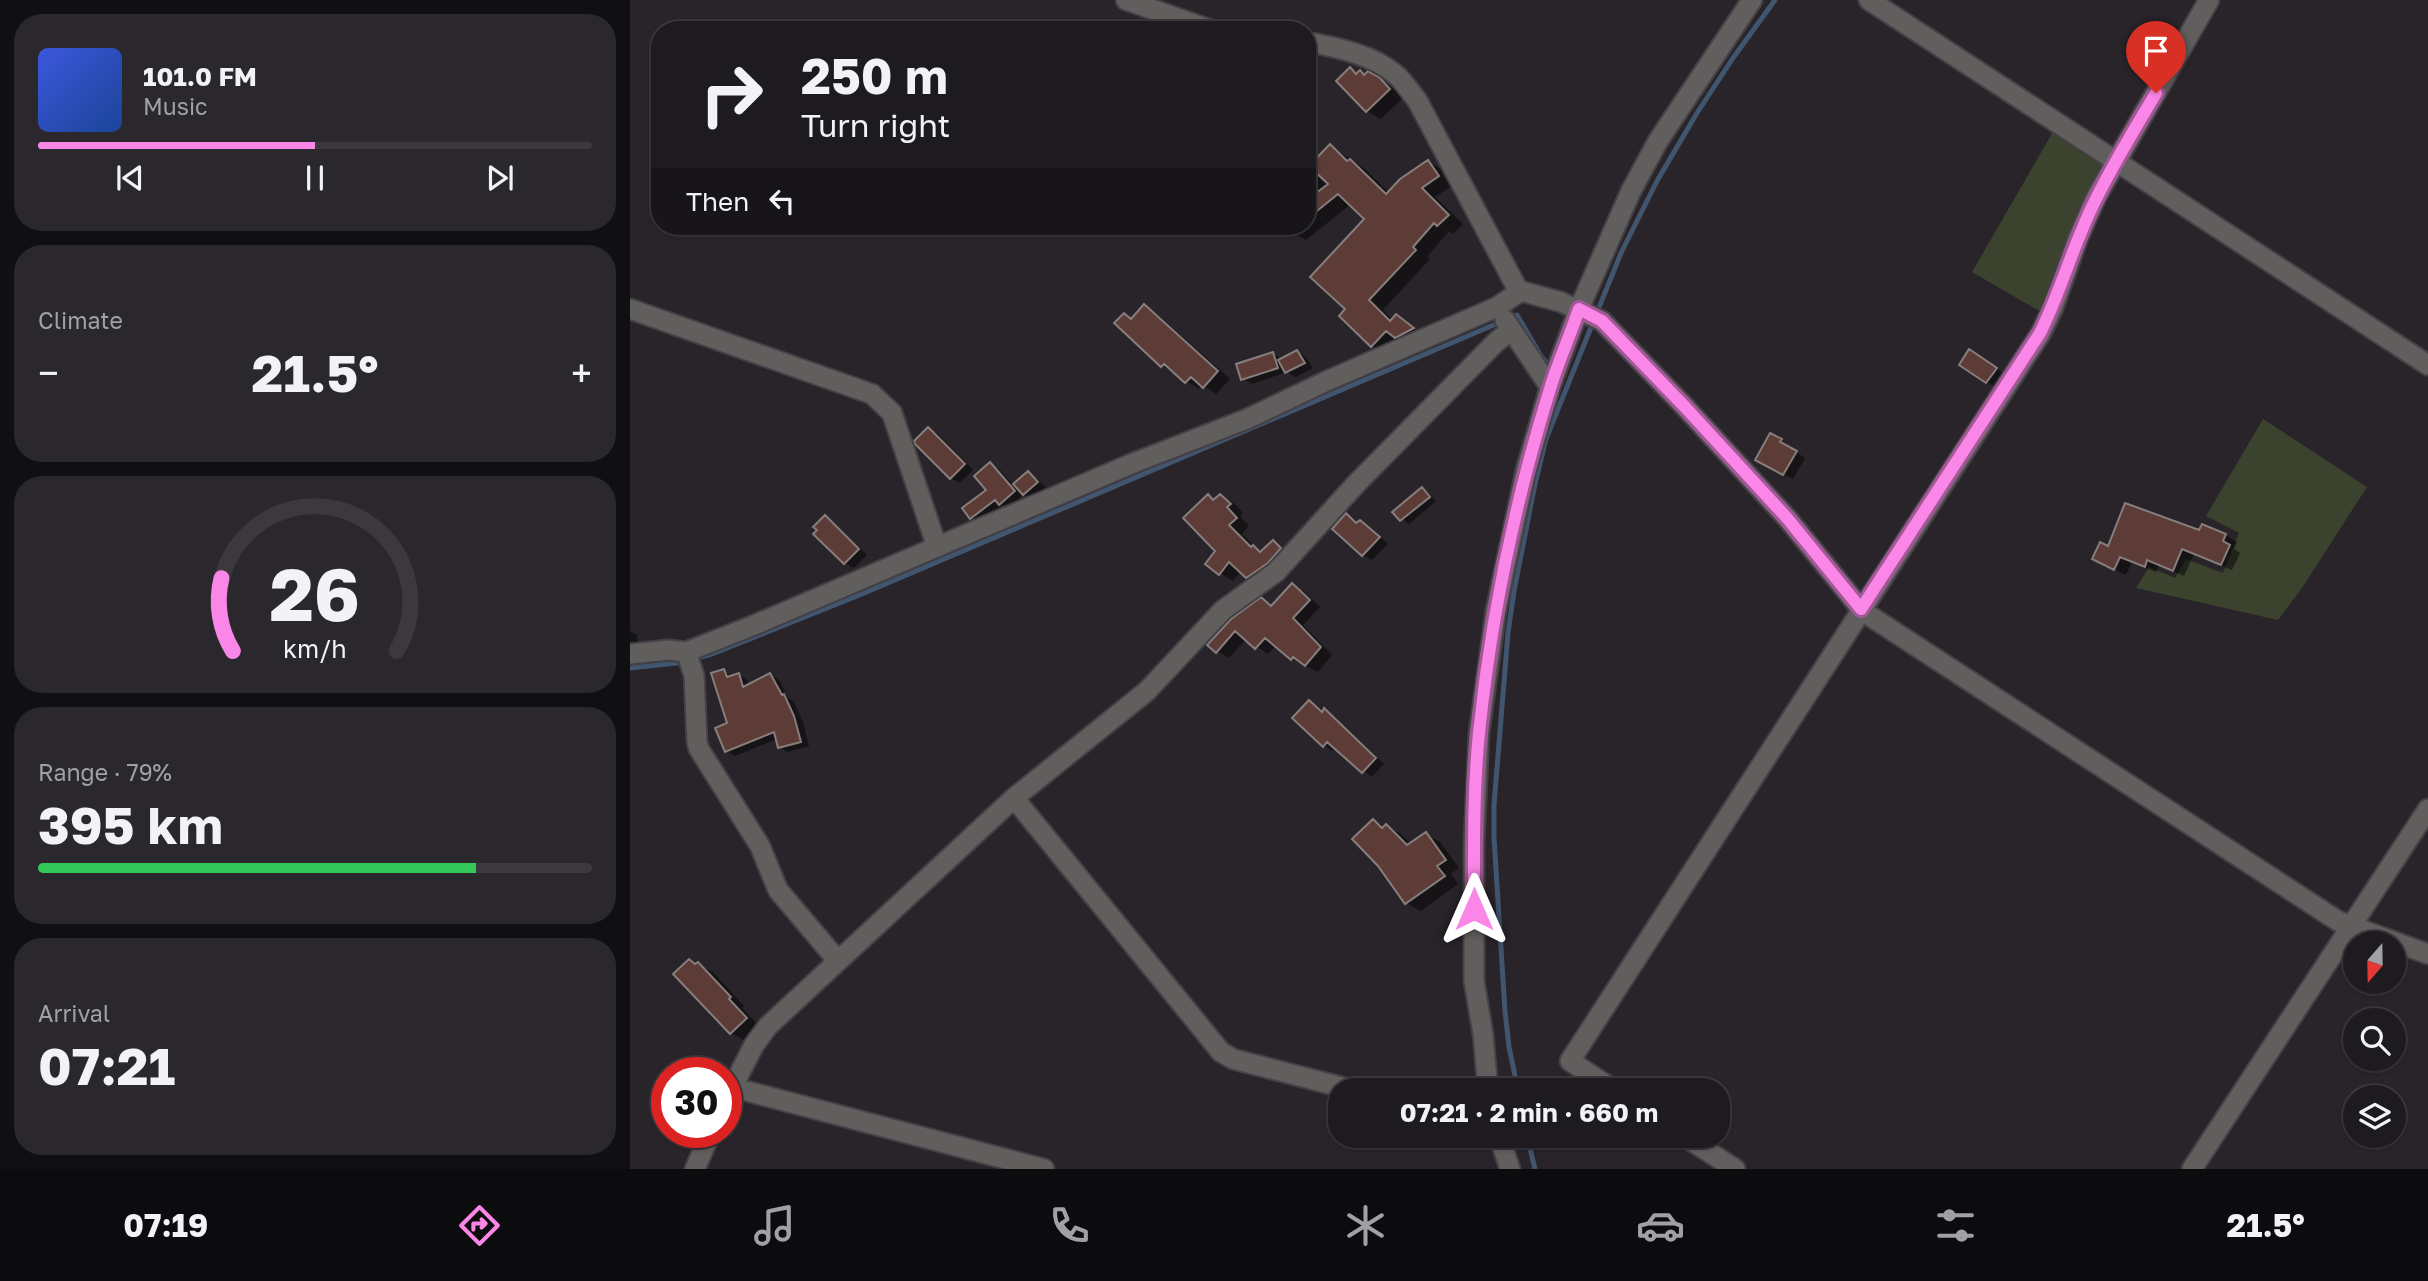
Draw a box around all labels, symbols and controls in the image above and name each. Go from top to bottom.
pin [2126,21,2186,93]
icon: arrive [2137,32,2175,70]
text: 250 m [801,46,948,105]
icon: right [686,49,777,140]
text: 101.0 FM [143,61,257,92]
text: Music [143,92,208,120]
text: Turn right [801,106,950,144]
icon: previous [111,159,149,197]
icon: pause [296,159,334,197]
icon: next [481,159,519,197]
icon: left [763,182,801,220]
text: Then [686,186,749,217]
text: Climate [38,306,123,334]
text: 21.5° [251,341,379,403]
text: − [38,350,59,395]
text: + [571,350,592,395]
text: 26 [270,550,360,637]
text: km/h [283,632,347,663]
text: Range · 79% [38,758,172,786]
text: 395 km [38,793,223,855]
position arrow [1437,872,1511,946]
north arrow [2343,931,2406,994]
map controls [2343,931,2406,1148]
text: Arrival [38,999,110,1027]
button: search [2343,1008,2406,1071]
text: 07:21 [38,1034,175,1096]
speed limit sign: 30 [651,1057,742,1148]
button: layers [2343,1085,2406,1148]
text: 07:21 · 2 min · 660 m [1400,1097,1658,1128]
icon: directions [455,1201,504,1250]
icon: music [750,1201,799,1250]
icon: phone [1045,1201,1094,1250]
icon: climate [1341,1201,1390,1250]
icon: car [1636,1201,1685,1250]
icon: filters [1931,1201,1980,1250]
text: 07:19 [123,1206,208,1244]
text: 21.5° [2227,1206,2305,1244]

